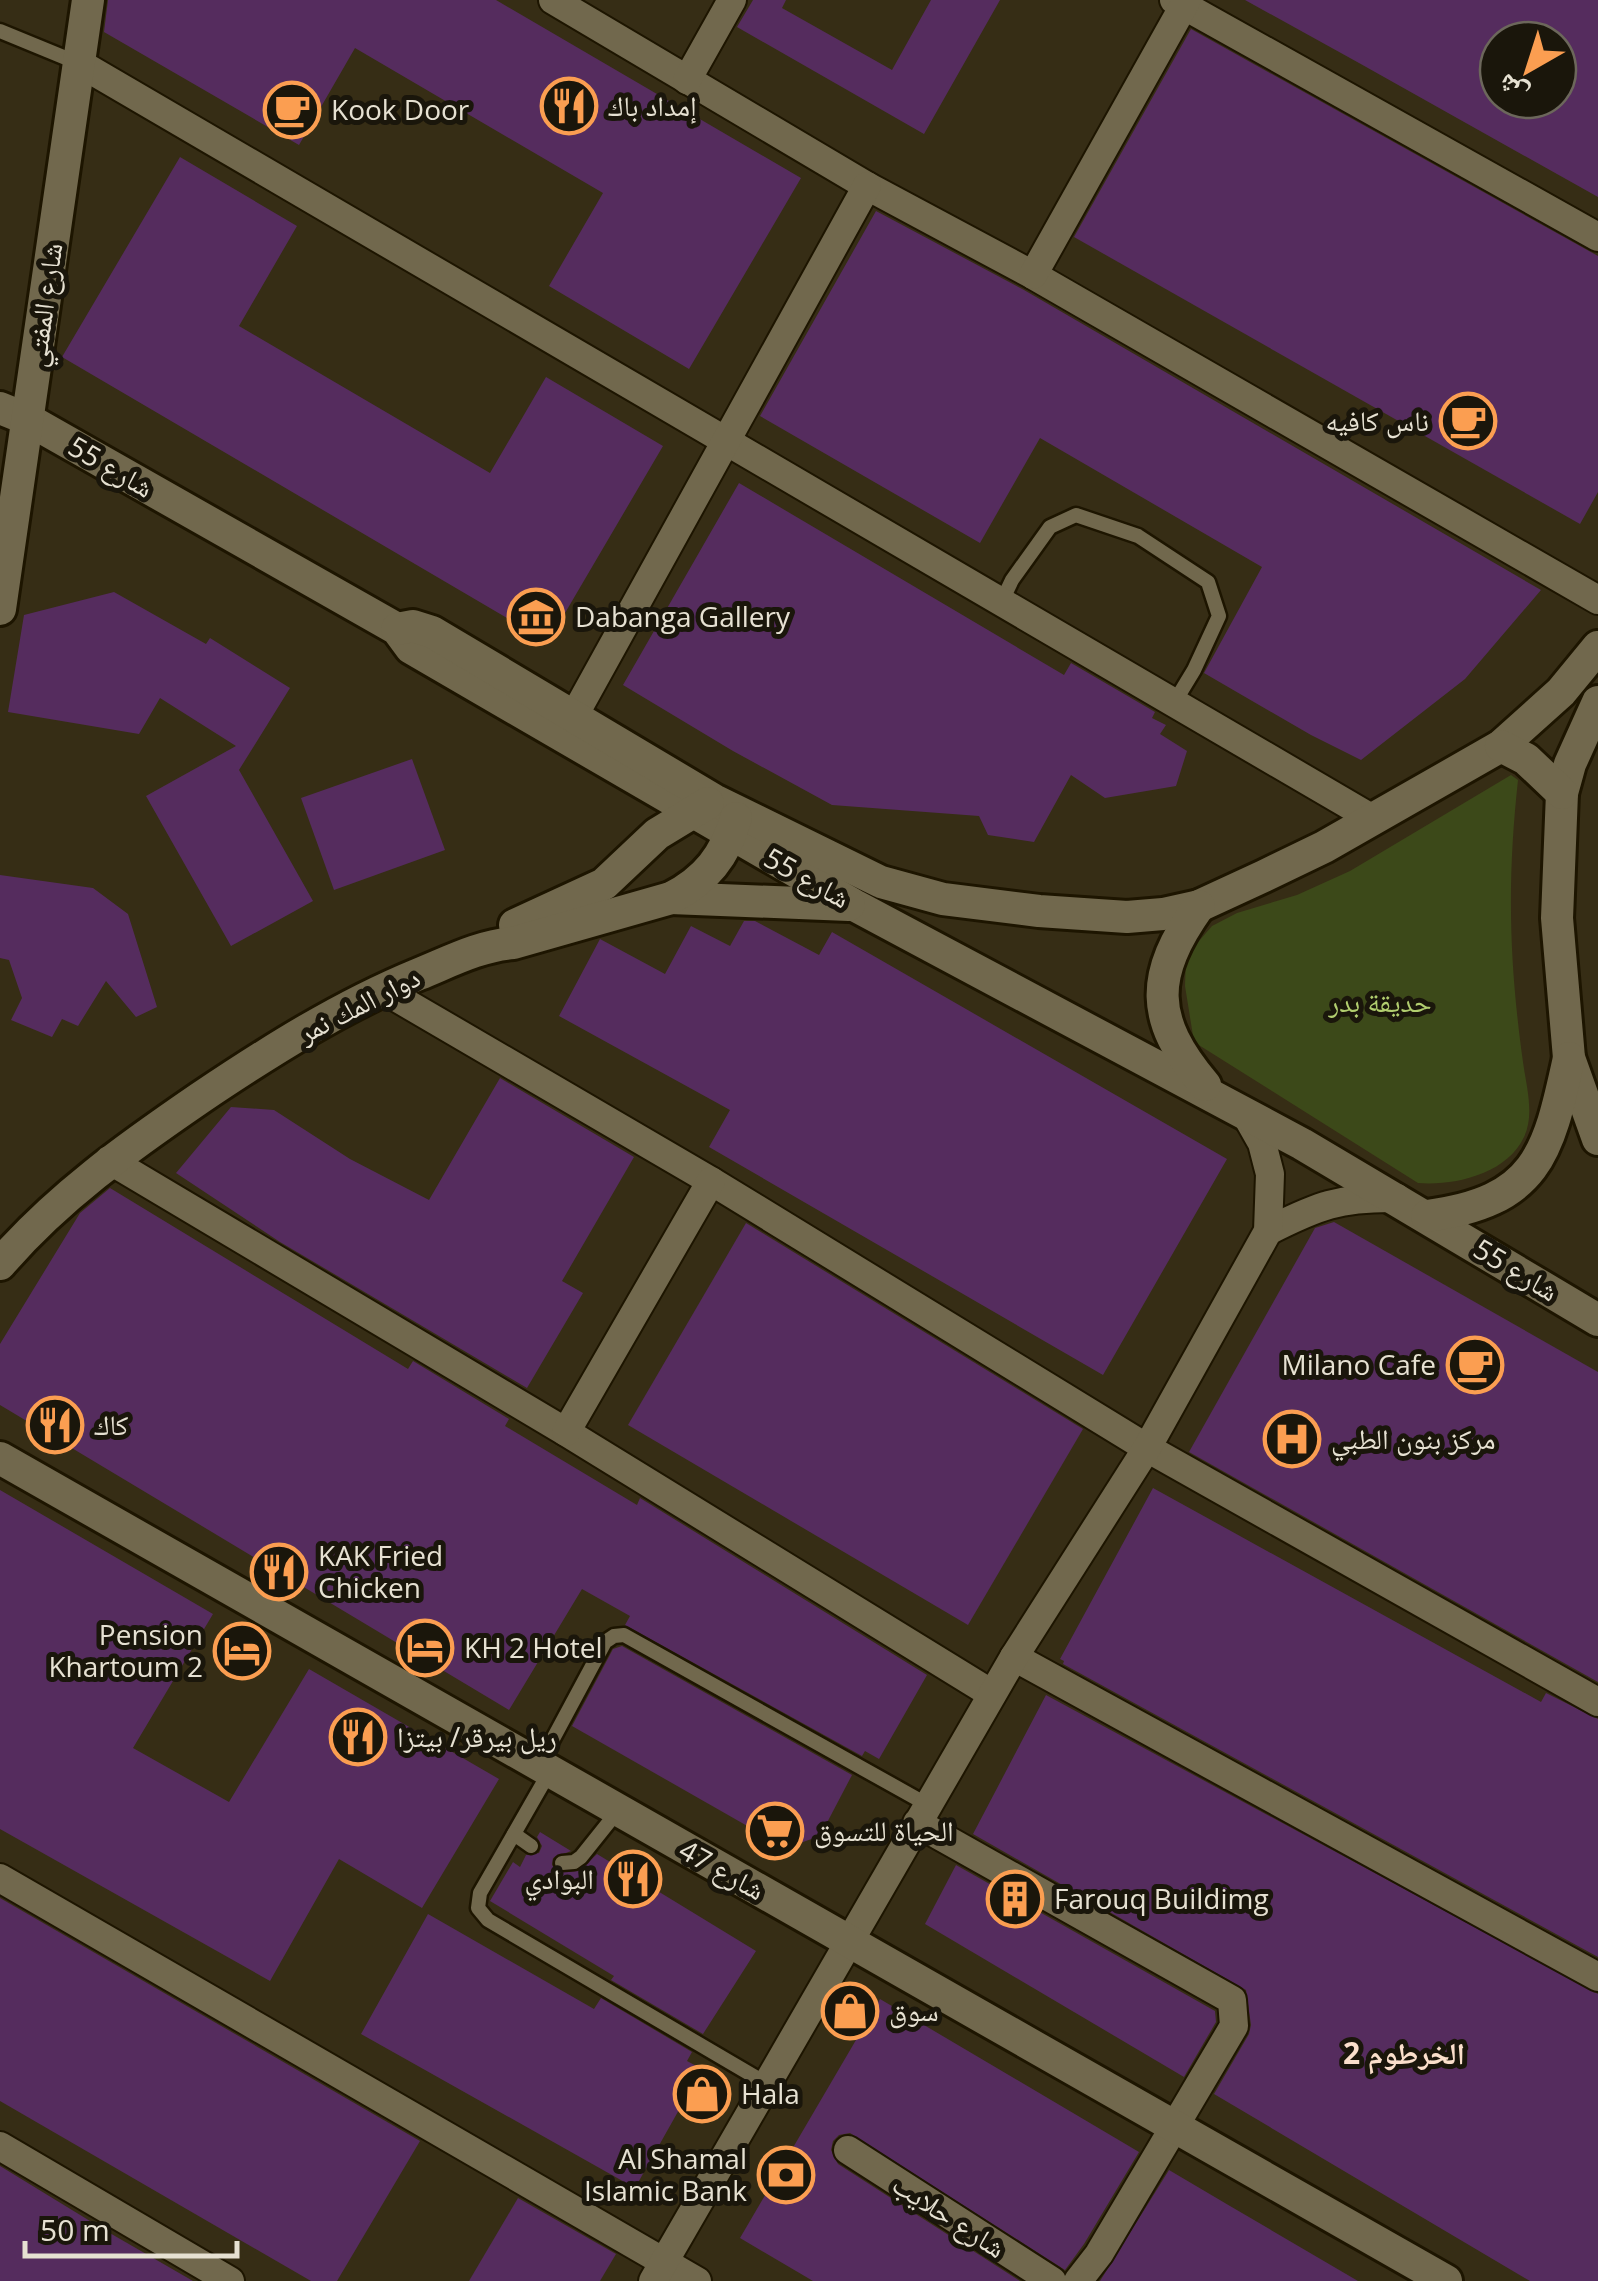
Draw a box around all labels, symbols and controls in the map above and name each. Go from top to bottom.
north arrow [1478,20,1578,120]
text: ش [1488,66,1535,114]
restaurant icon: إمداد باك [539,76,599,136]
cafe icon: Kook Door [262,80,322,140]
place label: إمداد باك [608,86,697,124]
place label: Kook Door [331,90,470,128]
street label: شارع المفتي [16,240,76,370]
cafe icon: ناس كافيه [1438,391,1498,451]
place label: ناس كافيه [1325,401,1429,439]
street label: شارع 55 [62,427,161,506]
museum icon: Dabanga Gallery [506,587,566,647]
place label: Dabanga Gallery [575,597,791,635]
street label: شارع 55 [758,838,857,916]
street label: دوار المك نمر [290,957,426,1051]
park label: حديقة بدر [1327,982,1432,1020]
street label: شارع 55 [1467,1229,1566,1309]
cafe icon: Milano Cafe [1445,1335,1505,1395]
place label: Milano Cafe [1281,1345,1436,1383]
restaurant icon: كاك [25,1395,85,1455]
place label: كاك [94,1405,129,1443]
hospital icon: مركز بنون الطبي [1262,1409,1322,1469]
place label: مركز بنون الطبي [1331,1419,1496,1462]
place label: KAK Fried Chicken [318,1536,443,1606]
restaurant icon: KAK Fried Chicken [249,1542,309,1602]
place label: Pension Khartoum 2 [48,1615,203,1685]
hotel icon: KH 2 Hotel [395,1618,455,1678]
hotel icon: Pension Khartoum 2 [212,1621,272,1681]
place label: KH 2 Hotel [464,1628,603,1666]
restaurant icon: ريل بيرقر/ بيتزا [328,1707,388,1767]
place label: ريل بيرقر/ بيتزا [397,1717,557,1755]
supermarket icon: الحياة للتسوق [745,1801,805,1861]
place label: الحياة للتسوق [814,1811,954,1849]
street label: شارع 47 [673,1830,772,1908]
restaurant icon: البوادي [603,1849,663,1909]
place label: البوادي [525,1859,594,1902]
building icon: Farouq Buildimg [985,1869,1045,1929]
place label: Farouq Buildimg [1054,1879,1269,1917]
shop icon: سوق [820,1981,880,2041]
place label: سوق [889,1991,939,2029]
district label: الخرطوم 2 [1343,2032,1465,2075]
shop icon: Hala [672,2064,732,2124]
place label: Hala [741,2074,800,2112]
place label: Al Shamal Islamic Bank [584,2139,747,2209]
bank icon: Al Shamal Islamic Bank [756,2145,816,2205]
street label: شارع حلايب [886,2164,1014,2266]
scale bar [25,2196,238,2258]
text: 50 m [40,2209,110,2250]

